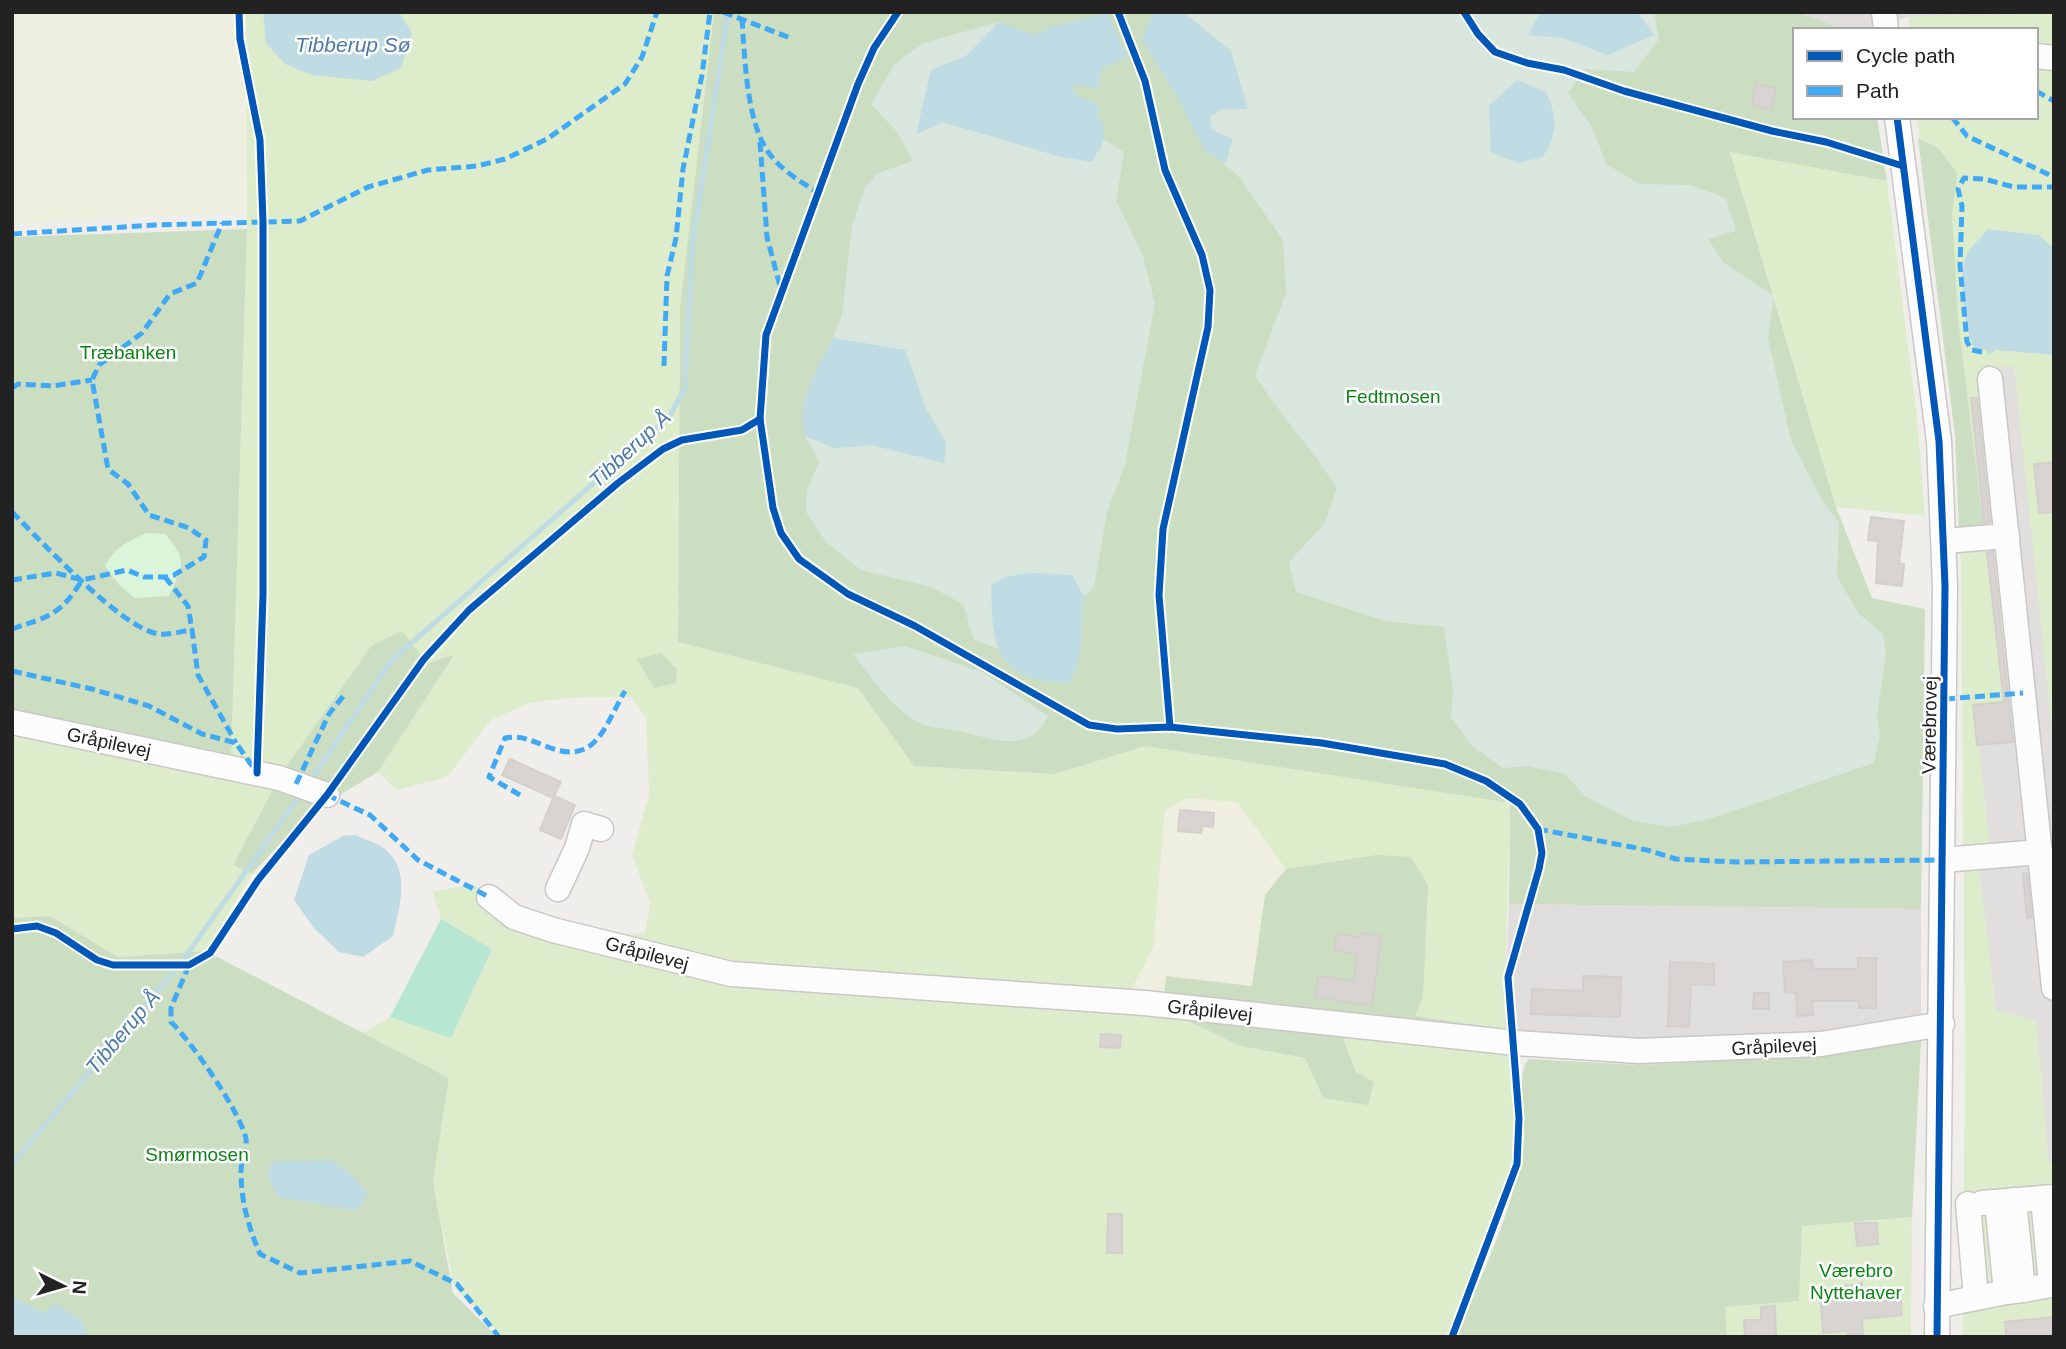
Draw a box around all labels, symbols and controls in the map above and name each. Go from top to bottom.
legend [1793,28,2038,119]
water label: Tibberup Sø [295,33,411,56]
text: Cycle path [1856,44,1955,67]
text: Path [1856,79,1899,102]
park label: Træbanken [80,342,176,363]
park label: Fedtmosen [1345,386,1441,407]
water label: Tibberup Å [584,405,675,492]
street label: Værebrovej [1918,676,1941,774]
street label: Gråpilevej [65,723,153,762]
street label: Gråpilevej [603,932,691,975]
water label: Tibberup Å [81,985,164,1078]
street label: Gråpilevej [1166,996,1254,1025]
street label: Gråpilevej [1731,1034,1817,1059]
park label: Smørmosen [145,1144,249,1165]
north arrow [28,1251,98,1321]
park label: Værebro Nyttehaver [1810,1260,1903,1303]
text: N [68,1280,90,1295]

